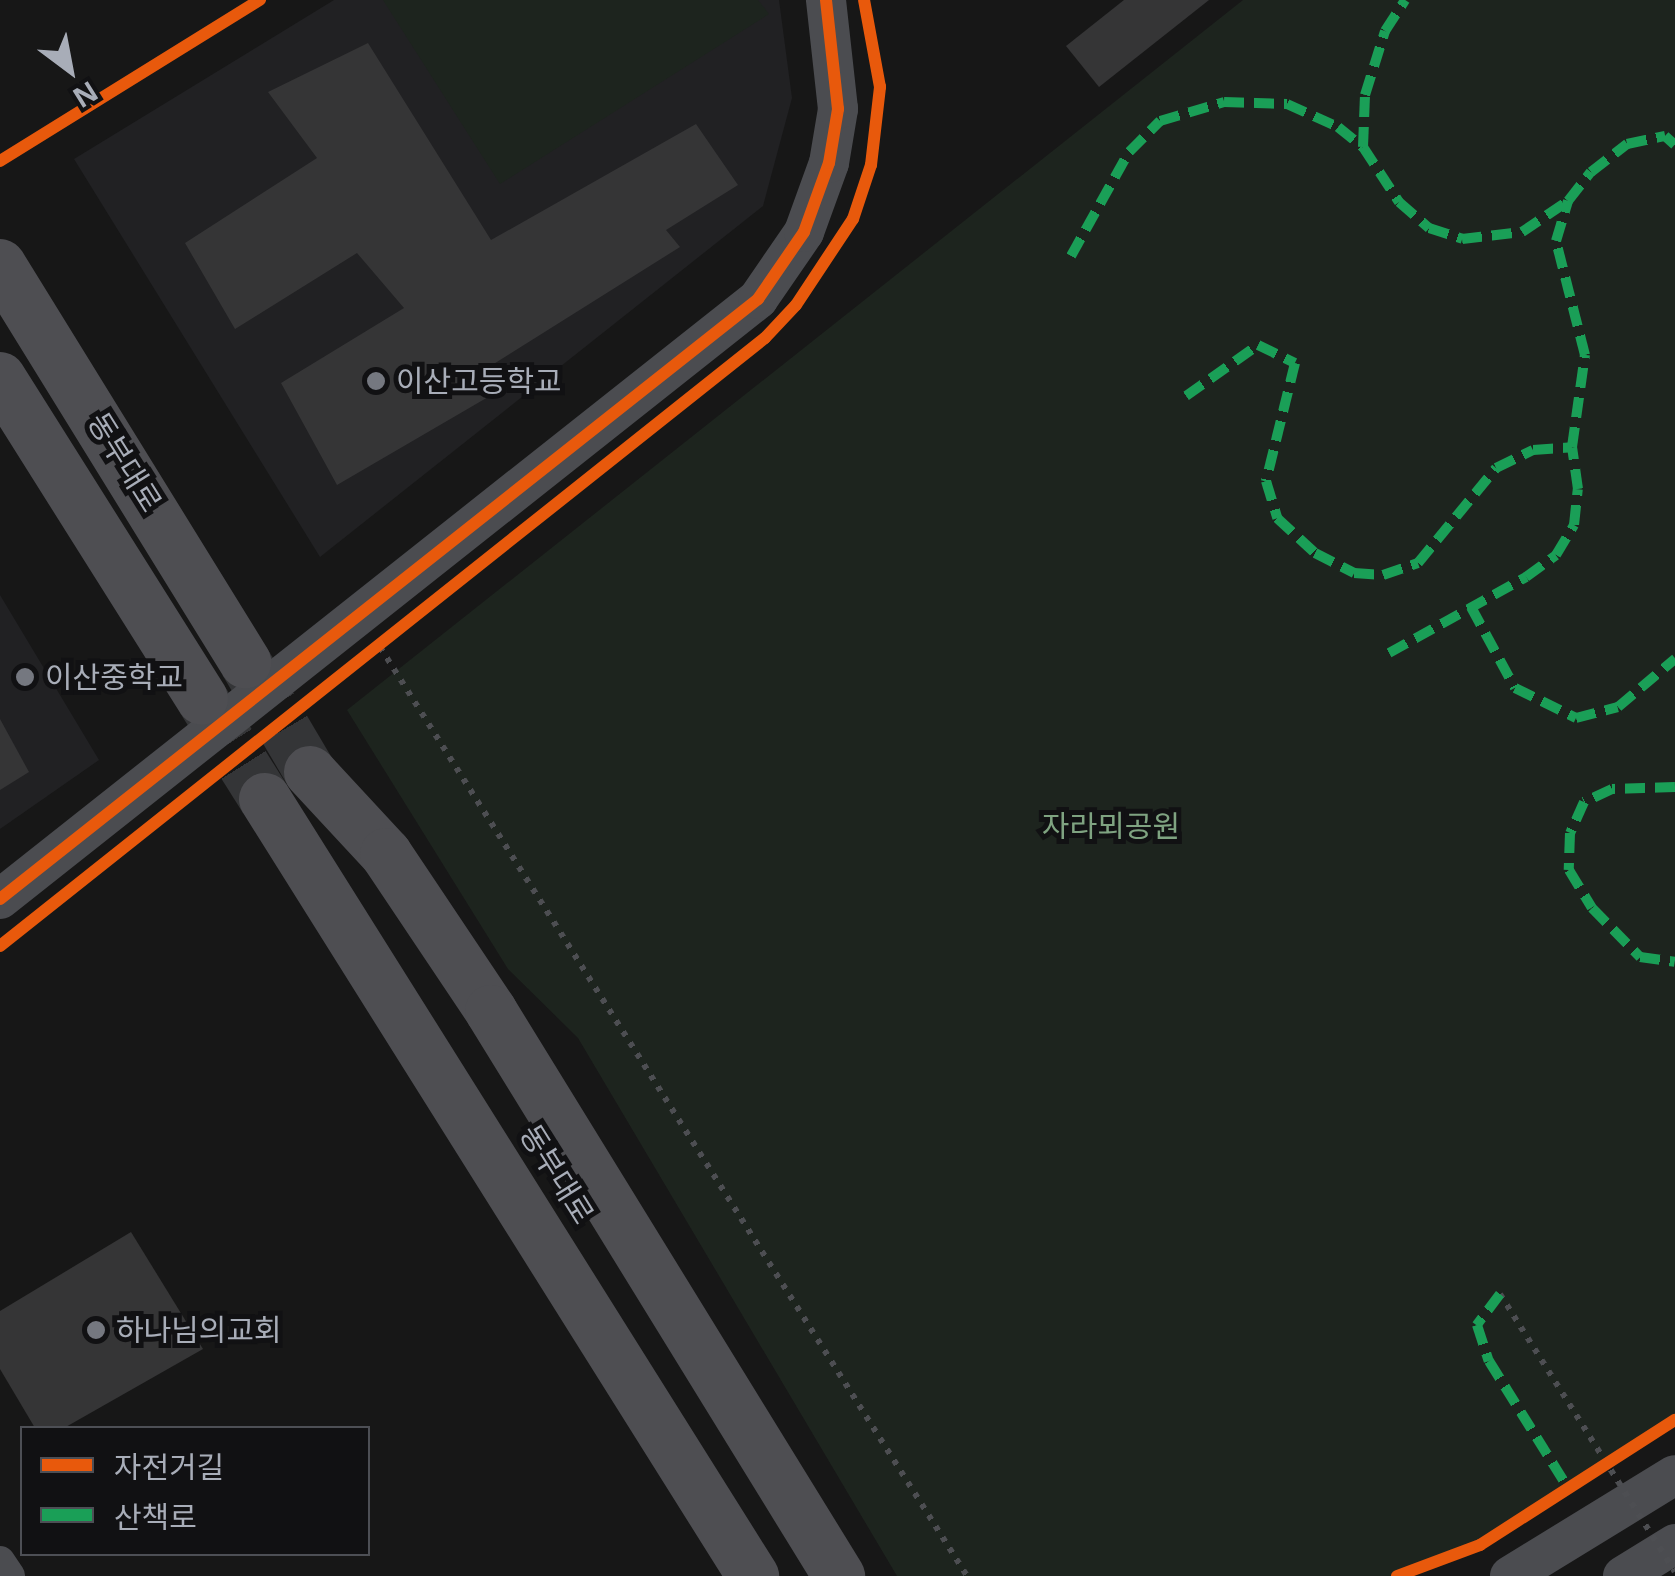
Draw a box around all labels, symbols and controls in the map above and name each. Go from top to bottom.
north arrow [20,20,120,120]
text: N [66,73,106,118]
place label: 이산고등학교 [396,363,562,399]
marker: 이산고등학교 [365,370,387,392]
street label: 동부대로 [80,406,170,518]
place label: 이산중학교 [45,659,183,695]
marker: 이산중학교 [14,666,36,688]
park label: 자라뫼공원 [1042,808,1180,844]
street label: 동부대로 [512,1118,602,1230]
place label: 하나님의교회 [116,1312,282,1348]
marker: 하나님의교회 [85,1319,107,1341]
legend [20,1426,370,1556]
text: 자전거길 [114,1446,224,1487]
text: 산책로 [114,1496,197,1537]

